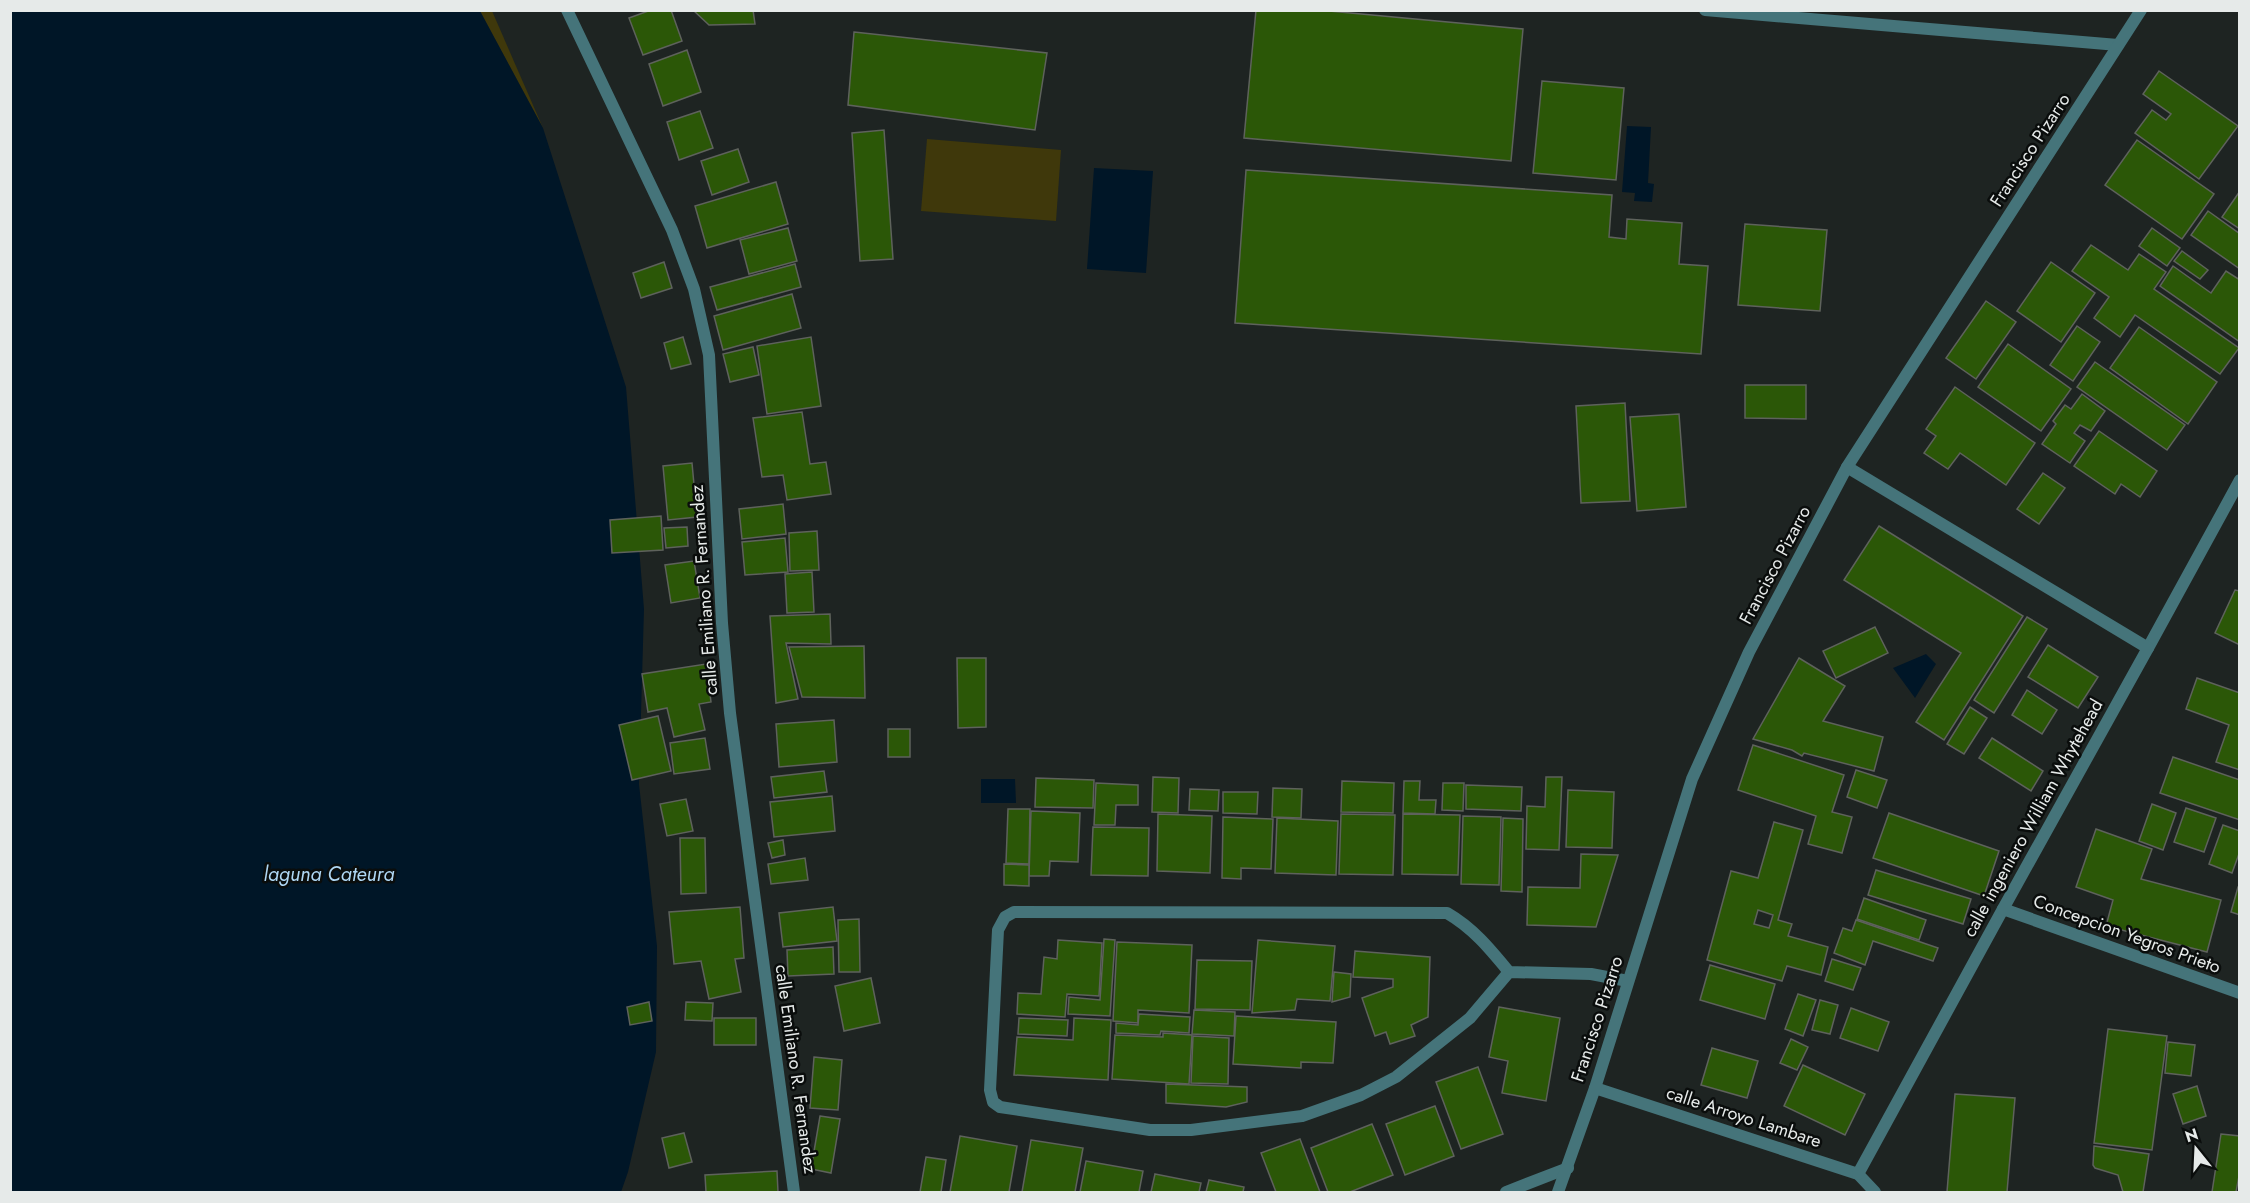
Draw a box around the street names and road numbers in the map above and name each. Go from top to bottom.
street label: Francisco Pizarro [1984,88,2077,212]
street label: calle Emiliano R. Fernandez [684,483,724,696]
street label: Francisco Pizarro [1733,501,1817,629]
street label: calle ingeniero William Whytehead [1957,694,2109,942]
street label: Concepcion Yegros Prieto [2030,888,2224,980]
street label: Francisco Pizarro [1564,953,1630,1085]
street label: calle Emiliano R. Fernandez [768,963,824,1176]
street label: calle Arroyo Lambare [1663,1080,1825,1154]

